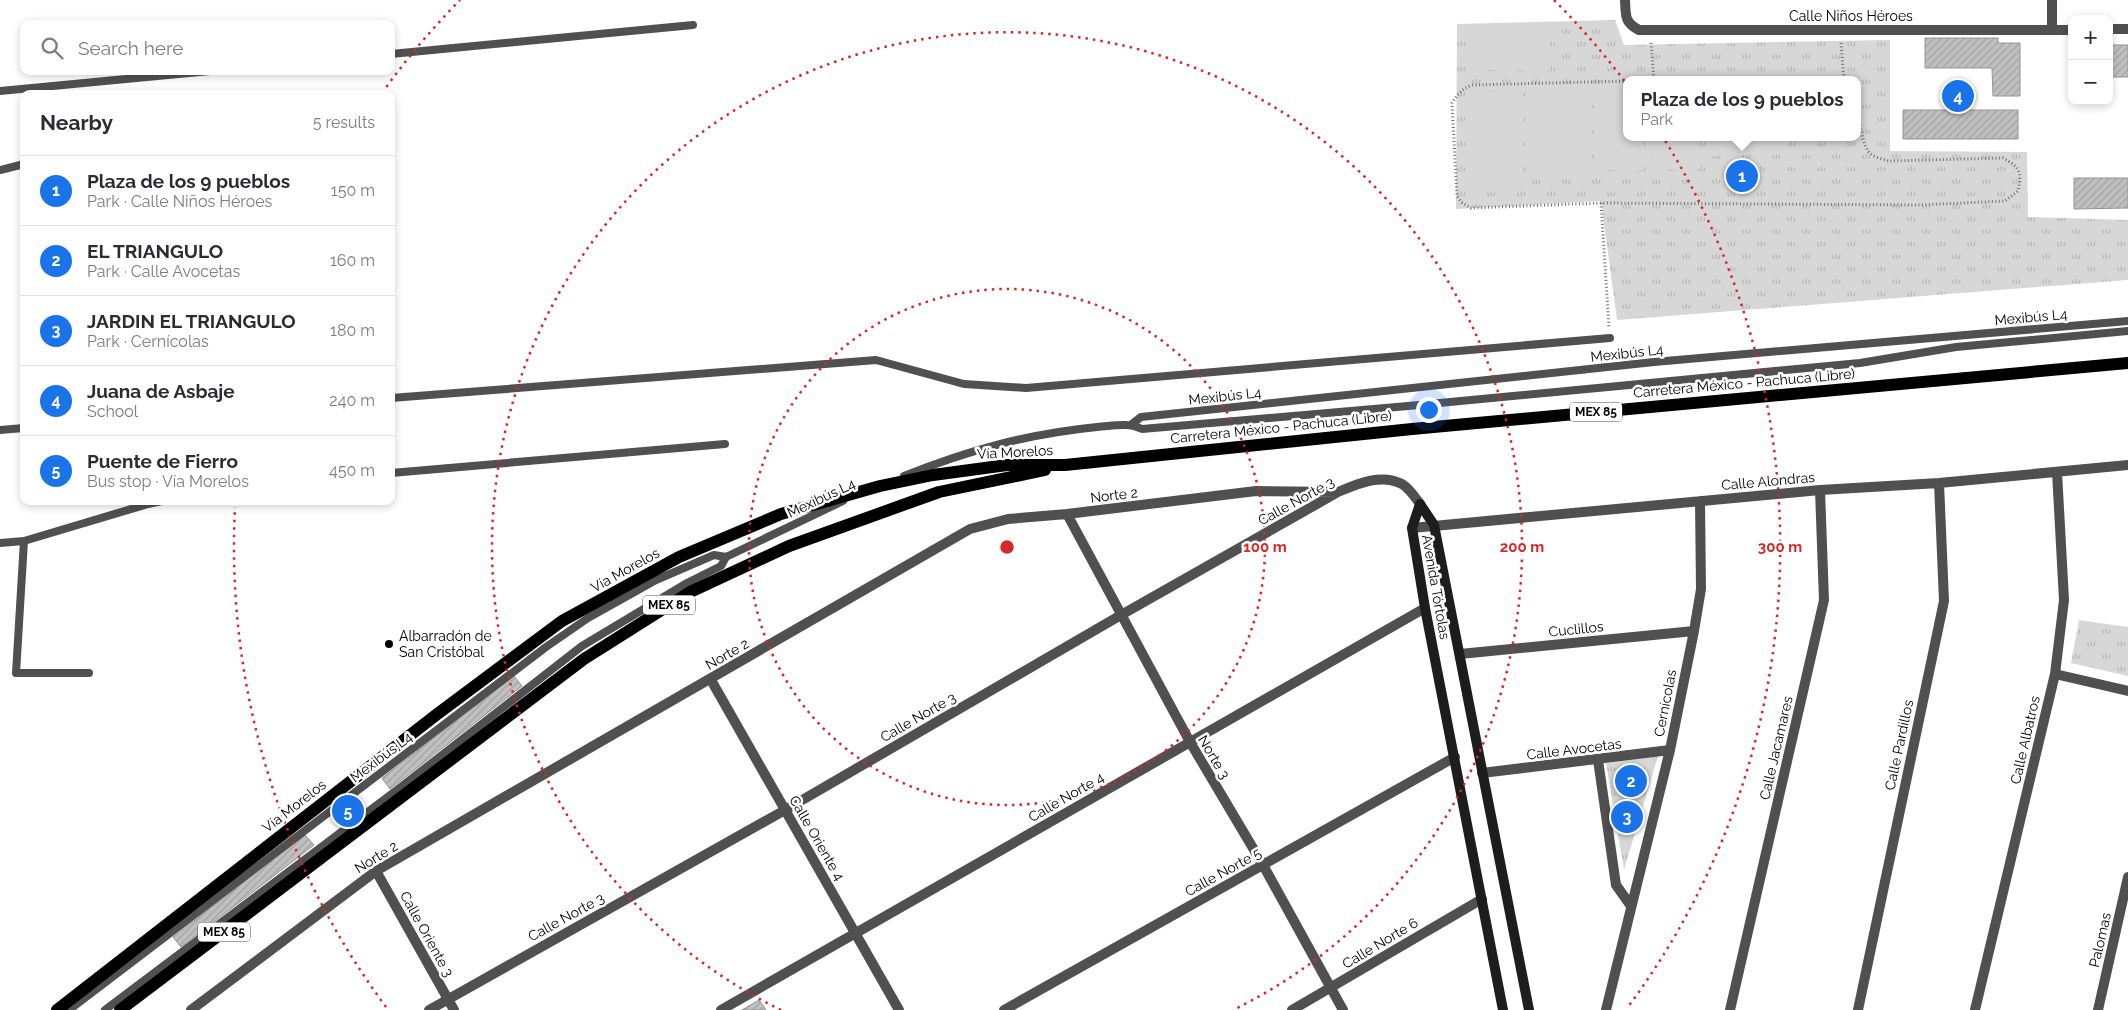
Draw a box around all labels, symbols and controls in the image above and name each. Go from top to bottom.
street label: Calle Niños Héroes [1789,8,1913,24]
map controls [2068,15,2113,105]
button: + [2068,15,2113,60]
search box [20,20,395,75]
icon: search [38,34,66,62]
text: Search here [78,37,184,59]
button: − [2068,60,2113,105]
popup [1623,76,1861,141]
pin: 4 [1942,77,1974,115]
text: Plaza de los 9 pueblos [1640,88,1844,110]
text: Nearby [40,110,113,135]
text: Park [1640,110,1673,129]
text: 5 results [313,113,375,132]
pin: 1 [1726,157,1758,195]
text: Plaza de los 9 pueblos [87,170,290,192]
text: 1 [52,181,60,200]
text: 150 m [331,181,375,200]
text: Park · Calle Niños Héroes [87,192,272,211]
text: EL TRIANGULO [87,240,223,262]
text: 2 [51,251,61,270]
text: 160 m [330,251,375,270]
text: Park · Calle Avocetas [87,262,240,281]
street label: Mexibús L4 [1994,306,2069,328]
text: JARDIN EL TRIANGULO [87,310,296,332]
text: 3 [52,321,60,340]
text: 180 m [330,321,375,340]
text: Park · Cernícolas [87,332,209,351]
street label: Mexibús L4 [1590,341,1665,365]
street label: Carretera México - Pachuca (Libre) [1633,365,1856,401]
text: Juana de Asbaje [87,380,235,402]
street label: Mexibús L4 [1188,384,1263,408]
text: 4 [51,391,61,410]
text: 240 m [329,391,375,410]
your location [1416,397,1442,423]
text: School [87,402,138,421]
road number: MEX 85 [1570,402,1622,422]
street label: Carretera México - Pachuca (Libre) [1170,407,1393,447]
street label: Vía Morelos [977,442,1054,462]
text: Puente de Fierro [87,450,238,472]
text: 5 [52,461,60,480]
text: 450 m [329,461,375,480]
street label: Calle Alondras [1721,469,1816,493]
text: Bus stop · Vía Morelos [87,472,249,491]
street label: Calle Norte 3 [1255,474,1337,528]
street label: Mexibús L4 [784,475,858,521]
street label: Norte 2 [1089,484,1139,506]
street label: Avenida Tórtolas [1419,533,1453,641]
centre of rings [998,538,1016,556]
text: 100 m [1243,538,1287,556]
text: 200 m [1500,538,1544,556]
text: 300 m [1758,538,1802,556]
street label: Vía Morelos [588,544,662,595]
road number: MEX 85 [643,596,695,614]
street label: Cuclillos [1548,618,1605,640]
place label: Albarradón de San Cristóbal [399,628,492,660]
street label: Norte 2 [702,635,752,673]
marker: Albarradón de San Cristóbal [383,638,395,650]
street label: Cernícolas [1651,668,1679,738]
street label: Calle Norte 3 [877,689,959,745]
street label: Calle Jacamares [1756,694,1796,801]
street label: Calle Albatros [2007,694,2043,786]
street label: Calle Pardillos [1882,698,1916,792]
street label: Mexibús L4 [347,728,415,785]
street label: Norte 3 [1195,732,1233,782]
street label: Calle Avocetas [1526,735,1623,763]
pin: 2 [1615,762,1647,800]
street label: Calle Norte 4 [1025,769,1107,825]
street label: Vía Morelos [259,776,329,836]
pin: 5 [332,792,364,830]
street label: Calle Oriente 4 [786,793,848,884]
pin: 3 [1611,798,1643,836]
street label: Norte 2 [352,838,400,876]
street label: Calle Norte 5 [1182,844,1264,899]
street label: Calle Oriente 3 [397,888,457,980]
street label: Calle Norte 3 [525,890,607,944]
street label: Palomas [2086,911,2114,969]
street label: Calle Norte 6 [1339,914,1421,972]
road number: MEX 85 [198,922,250,942]

